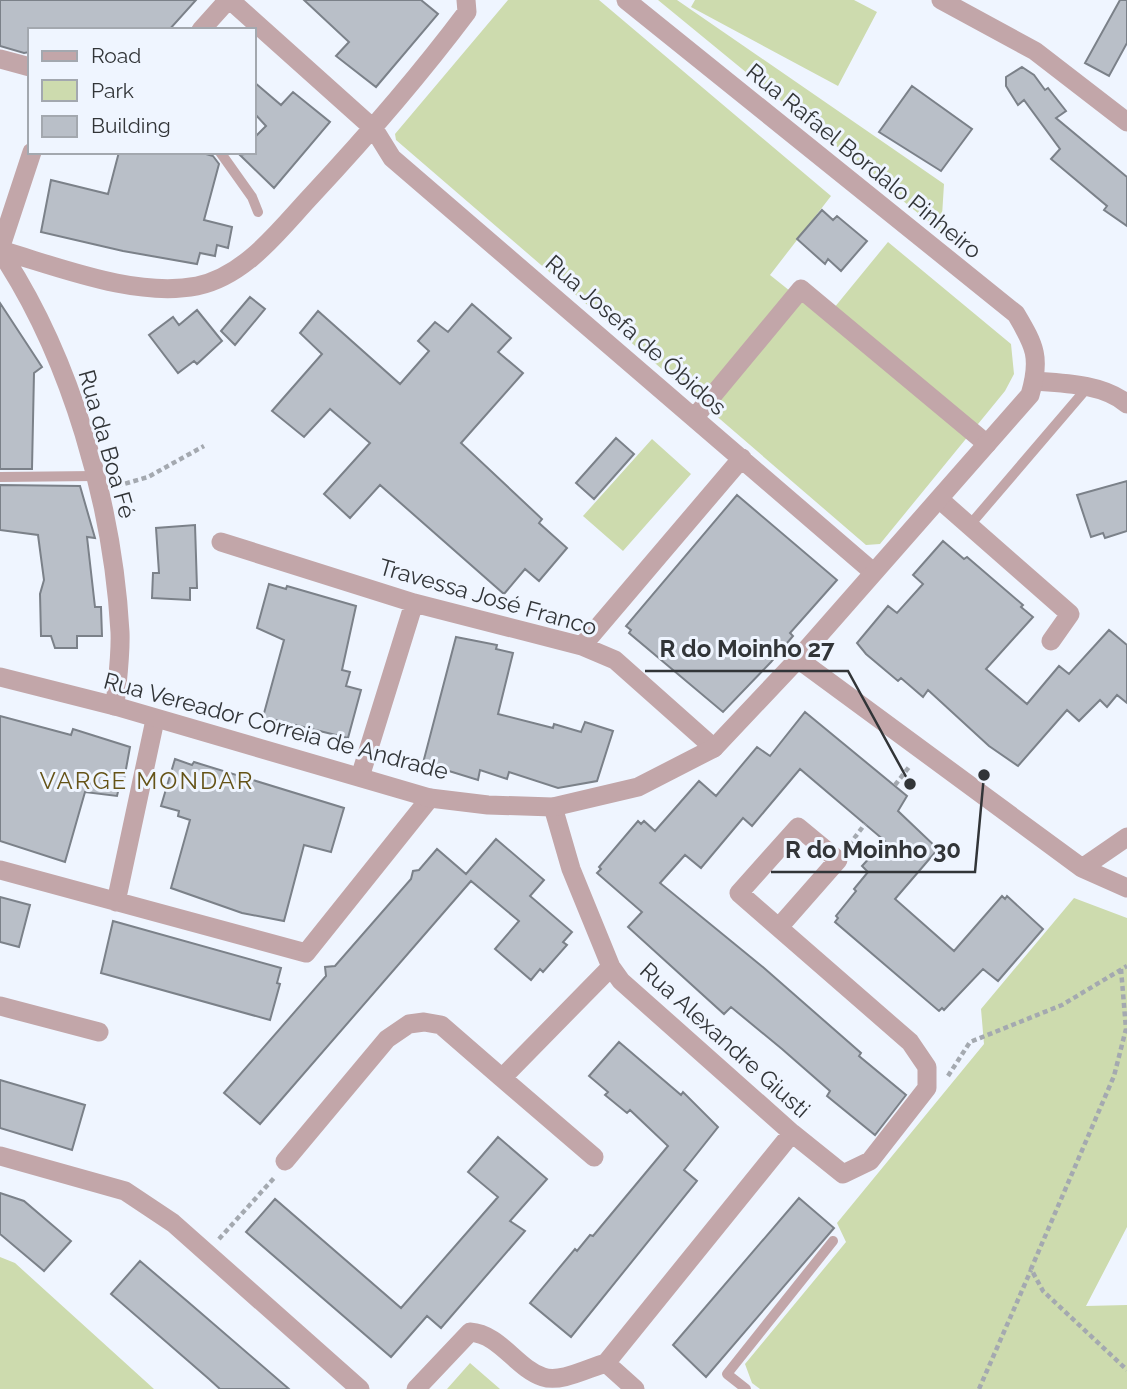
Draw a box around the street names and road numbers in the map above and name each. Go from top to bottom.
street label: Rua Rafael Bordalo Pinheiro [741,57,987,264]
street label: Rua Josefa de Óbidos [540,249,732,420]
street label: Rua da Boa Fé [73,366,142,521]
street label: Travessa José Franco [376,552,600,641]
street label: Rua Vereador Correia de Andrade [101,666,451,785]
street label: Rua Alexandre Giusti [635,956,816,1123]

